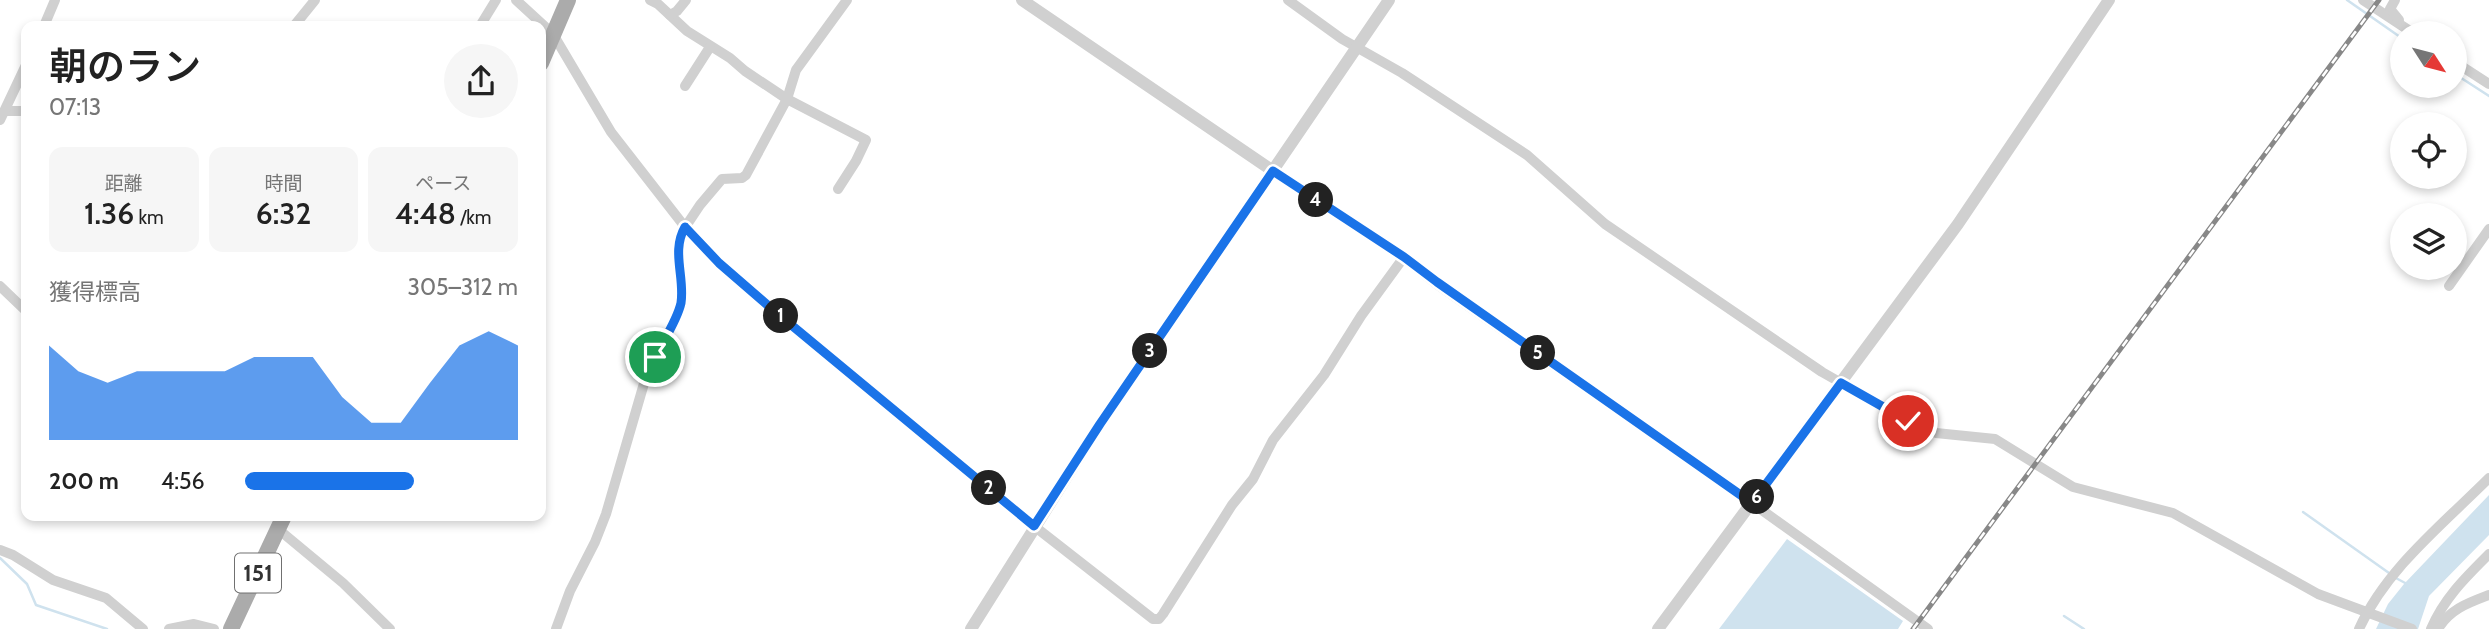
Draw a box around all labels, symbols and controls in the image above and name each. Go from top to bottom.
north arrow [2390,21,2468,98]
map controls [2390,21,2467,280]
text: 朝のラン [49,43,201,90]
button: share [444,44,518,118]
text: 07:13 [49,93,101,121]
button: locate [2390,112,2467,189]
text: 距離 [105,172,143,195]
text: 時間 [264,172,303,195]
text: ペース [415,172,471,195]
pin: 4 [1298,182,1334,218]
text: 4 [1310,188,1321,211]
text: 1.36 [84,195,134,232]
text: 6:32 [256,195,311,232]
text: 4:48 [395,195,456,232]
button: layers [2390,203,2467,280]
text: km [134,206,164,229]
text: /km [456,206,491,229]
text: 305–312 m [408,273,518,301]
text: 獲得標高 [49,278,141,306]
pin: 1 [764,298,798,334]
text: 1 [777,304,784,327]
pin [625,327,685,387]
pin: 3 [1132,334,1168,368]
pin: 5 [1520,336,1556,370]
icon: arrive [636,338,674,376]
text: 3 [1144,339,1155,362]
text: 5 [1532,341,1543,364]
pin [1878,391,1938,451]
icon: check [1889,402,1927,440]
text: 200 m [49,467,119,495]
text: 4:56 [161,467,205,495]
pin: 2 [972,470,1006,505]
text: 2 [983,476,994,499]
pin: 6 [1740,480,1774,514]
text: 6 [1751,485,1762,508]
road number: 151 [235,554,281,593]

